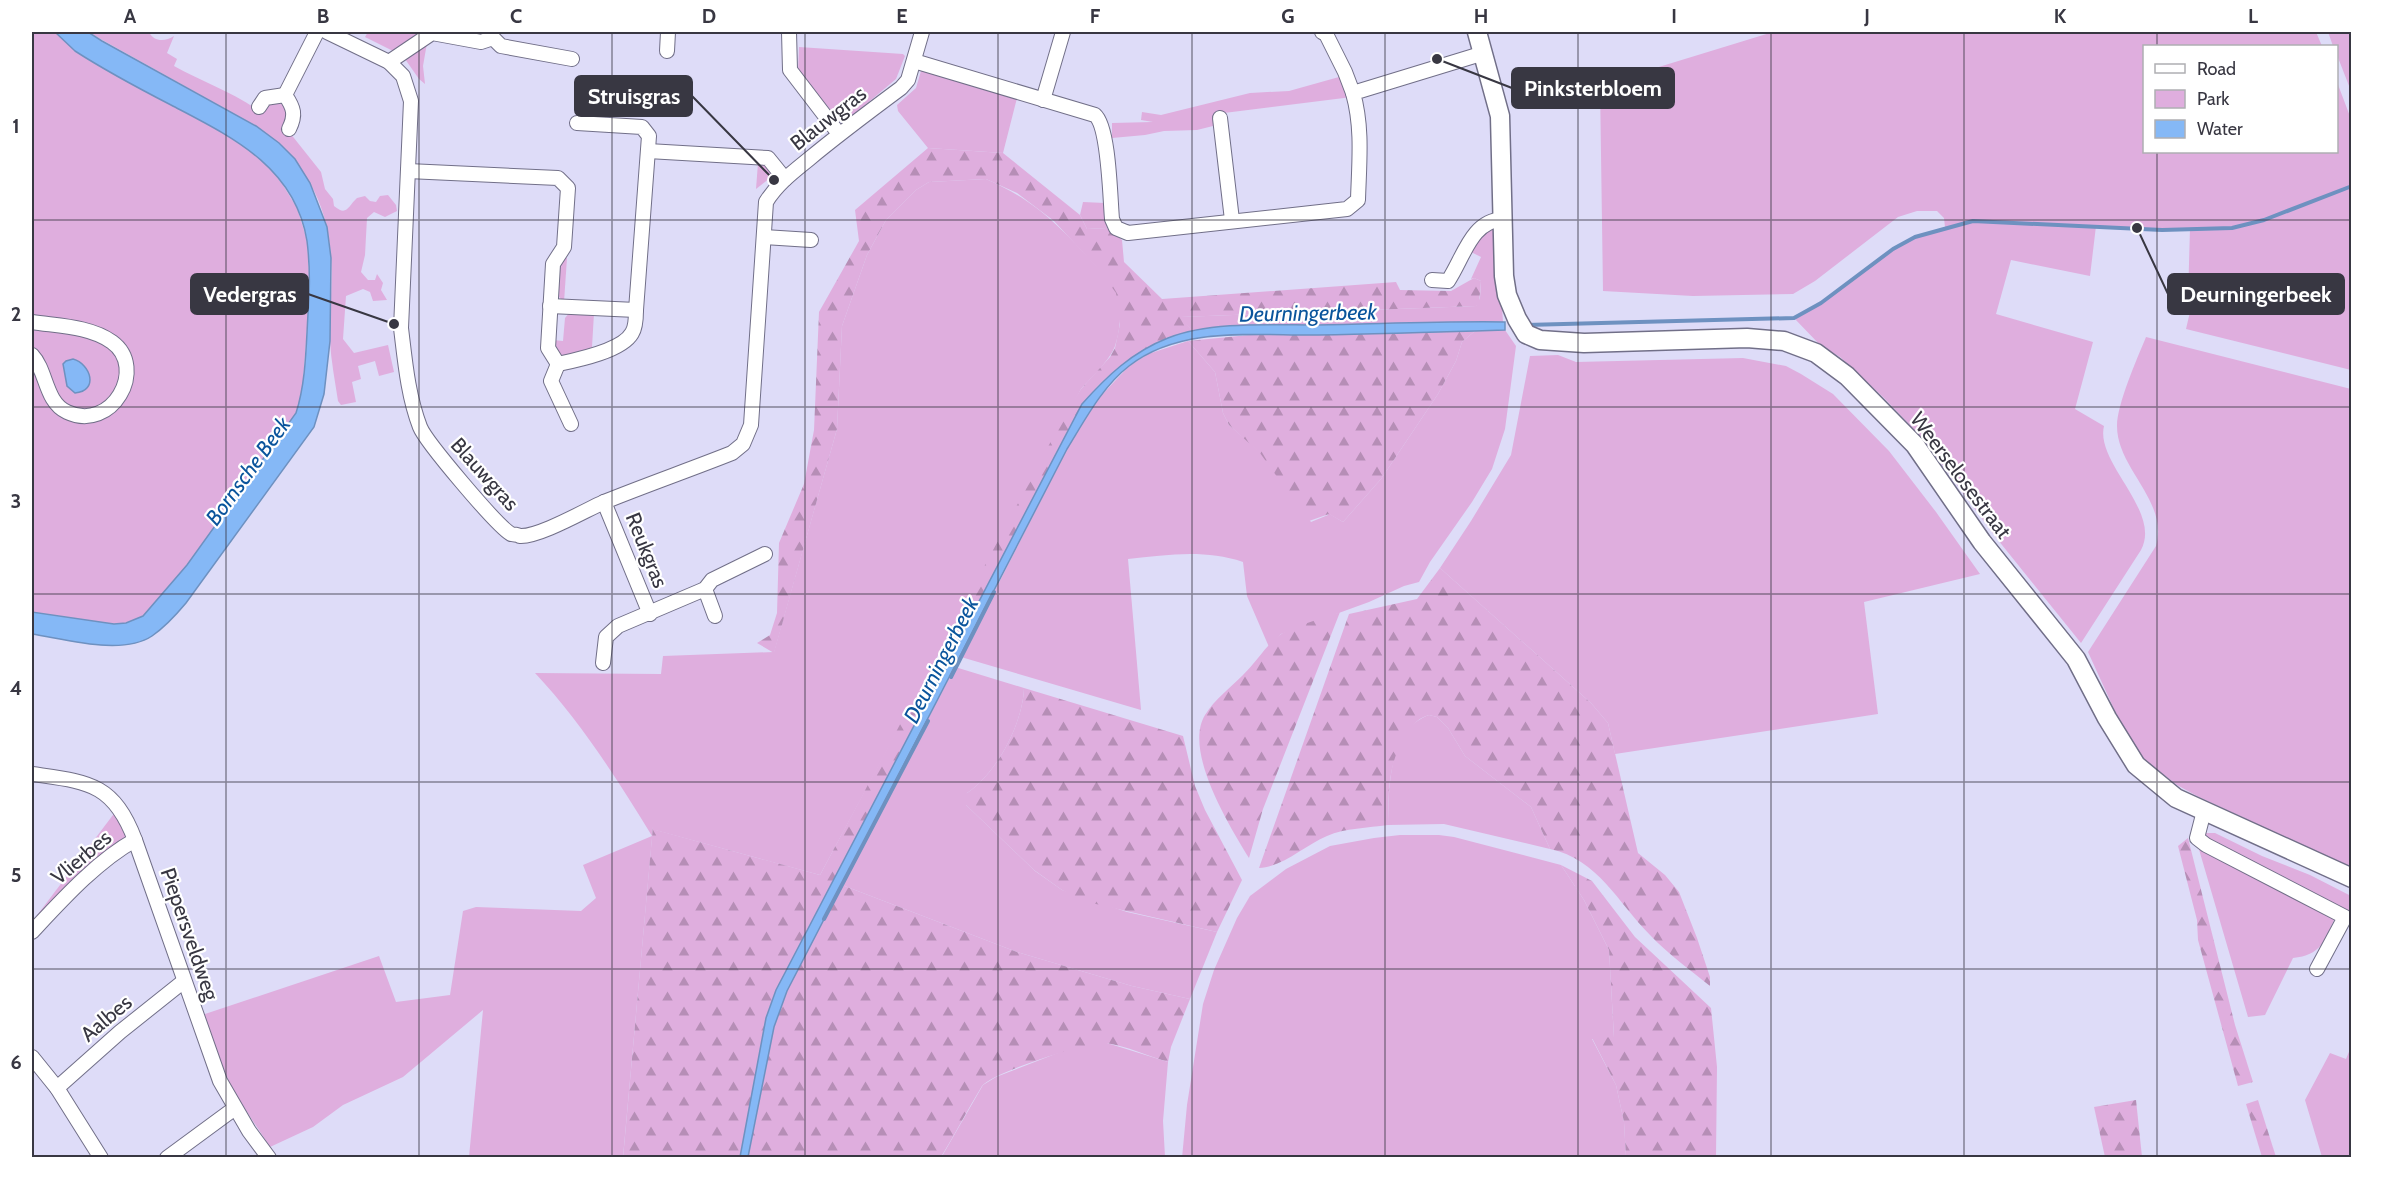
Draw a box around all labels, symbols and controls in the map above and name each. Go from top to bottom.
text: A [124,4,137,28]
text: B [317,4,329,28]
text: C [510,4,522,28]
text: D [702,4,716,28]
text: E [896,4,908,28]
text: F [1090,4,1101,28]
text: G [1281,4,1295,28]
text: H [1474,4,1488,28]
text: I [1671,4,1677,28]
text: J [1863,4,1870,28]
text: K [2054,4,2067,28]
text: L [2248,4,2258,28]
legend [2143,45,2338,153]
text: Road [2197,58,2236,80]
callout: Pinksterbloem [1512,68,1674,108]
text: Pinksterbloem [1524,75,1662,102]
callout: Struisgras [575,76,692,116]
street label: Blauwgras [785,80,871,155]
text: Struisgras [588,83,680,110]
text: Park [2197,88,2230,110]
text: 1 [12,114,20,138]
text: Water [2197,118,2243,140]
callout: Vedergras [191,274,308,314]
callout: Deurningerbeek [2168,274,2344,314]
text: Vedergras [203,281,297,308]
text: Deurningerbeek [2180,281,2332,308]
water label: Deurningerbeek [1239,298,1378,328]
text: 2 [11,302,21,326]
street label: Weerselosestraat [1905,407,2017,543]
water label: Bornsche Beek [200,411,297,530]
street label: Blauwgras [446,432,524,516]
text: 3 [11,489,21,513]
street label: Reukgras [621,509,673,591]
water label: Deurningerbeek [898,592,985,728]
text: 4 [10,676,22,700]
street label: Vlierbes [46,825,116,889]
text: 5 [11,863,21,887]
street label: Piepersveldweg [156,864,225,1004]
street label: Aalbes [75,989,137,1047]
text: 6 [10,1050,22,1074]

